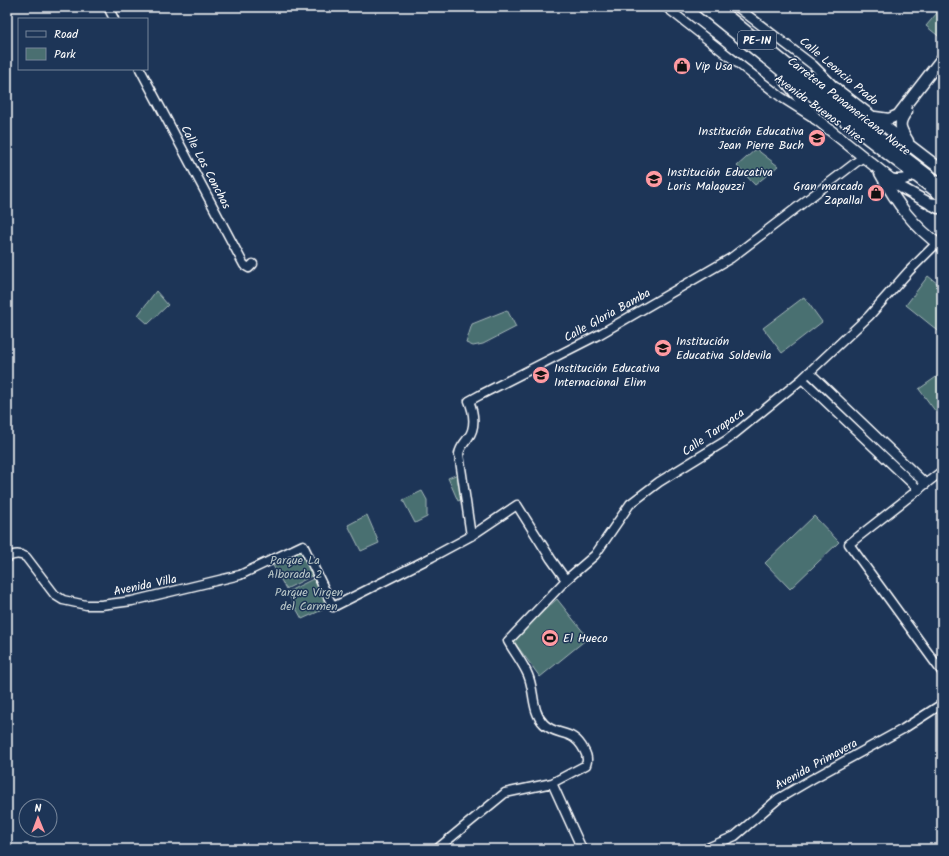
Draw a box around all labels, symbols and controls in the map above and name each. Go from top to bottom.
legend [18,18,148,70]
text: Road [54,25,79,44]
road number: PE-1N [738,31,776,49]
street label: Calle Leoncio Prado [795,32,883,110]
text: Park [54,45,76,64]
street label: Carretera Panamericana Norte [783,52,915,161]
shop icon: Vip Usa [672,56,692,76]
place label: Vip Usa [695,57,733,76]
street label: Avenida Buenos Aires [770,70,869,149]
street label: Calle Las Conchas [175,122,236,213]
place label: Institución Educativa Jean Pierre Buch [698,122,804,155]
school or university icon: Institución Educativa Jean Pierre Buch [807,128,827,148]
place label: Institución Educativa Loris Malaguzzi [667,163,773,196]
school or university icon: Institución Educativa Loris Malaguzzi [644,169,664,189]
place label: Gran marcado Zapallal [793,177,863,210]
shop icon: Gran marcado Zapallal [866,183,886,203]
street label: Calle Gloria Bamba [560,284,654,347]
place label: Institución Educativa Soldevila [676,332,772,365]
school or university icon: Institución Educativa Soldevila [653,338,673,358]
place label: Institución Educativa Internacional Elim [554,359,660,392]
school or university icon: Institución Educativa Internacional Elim [531,365,551,385]
street label: Calle Tarapaca [678,404,749,461]
park label: Parque La Alborada 2 [268,551,323,584]
street label: Avenida Villa [112,569,179,601]
park label: Parque Virgen del Carmen [275,583,343,616]
sports icon: El Hueco [540,628,560,648]
place label: El Hueco [563,629,608,648]
street label: Avenida Primavera [771,734,861,795]
north arrow [18,798,58,838]
text: N [34,800,42,818]

